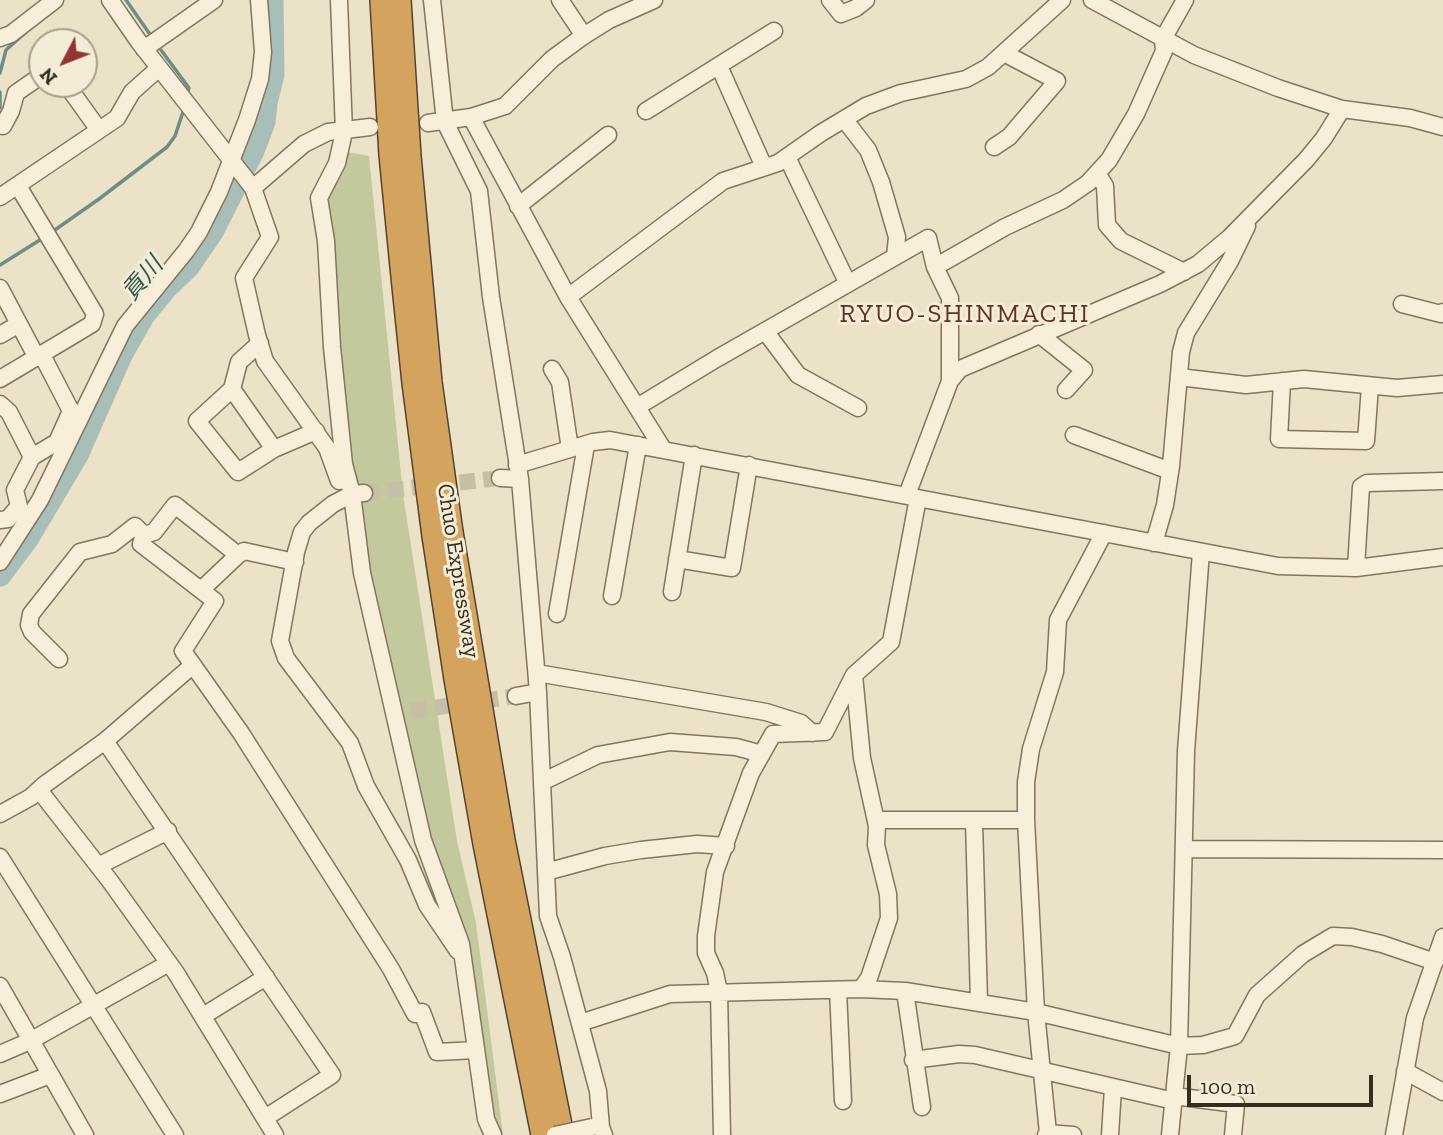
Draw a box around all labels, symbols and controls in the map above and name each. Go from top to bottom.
north arrow [28,28,98,98]
text: N [35,63,62,89]
water label: 貢川 [117,251,169,307]
district label: RYUO-SHINMACHI [841,299,1089,331]
street label: Chuo Expressway [431,482,485,660]
scale bar [1191,1062,1376,1106]
text: 100 m [1200,1074,1255,1099]

